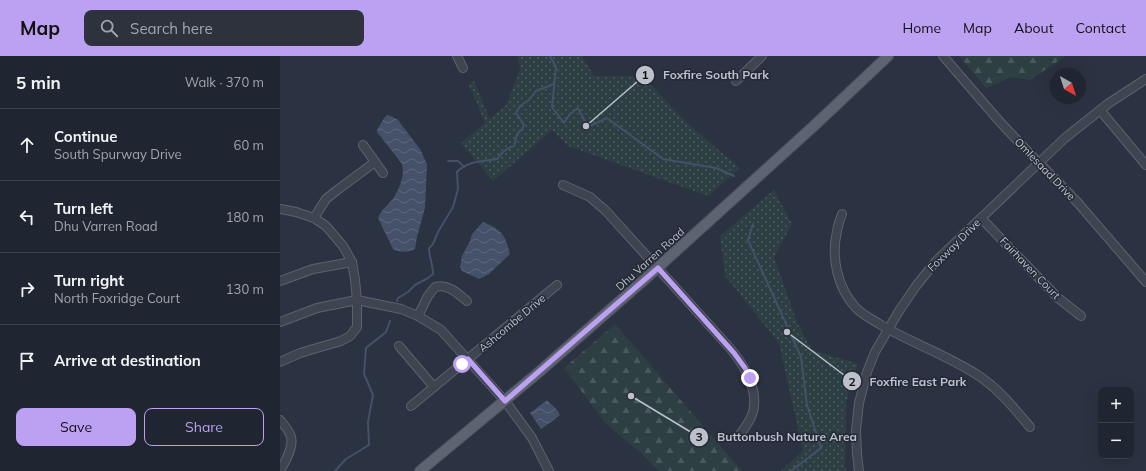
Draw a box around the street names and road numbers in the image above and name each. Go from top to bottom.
street label: Omlesaad Drive [1012,135,1078,203]
street label: Foxway Drive [925,216,983,274]
street label: Dhu Varren Road [613,224,687,294]
street label: Fairhaven Court [997,234,1063,302]
street label: Ashcombe Drive [476,291,548,355]

